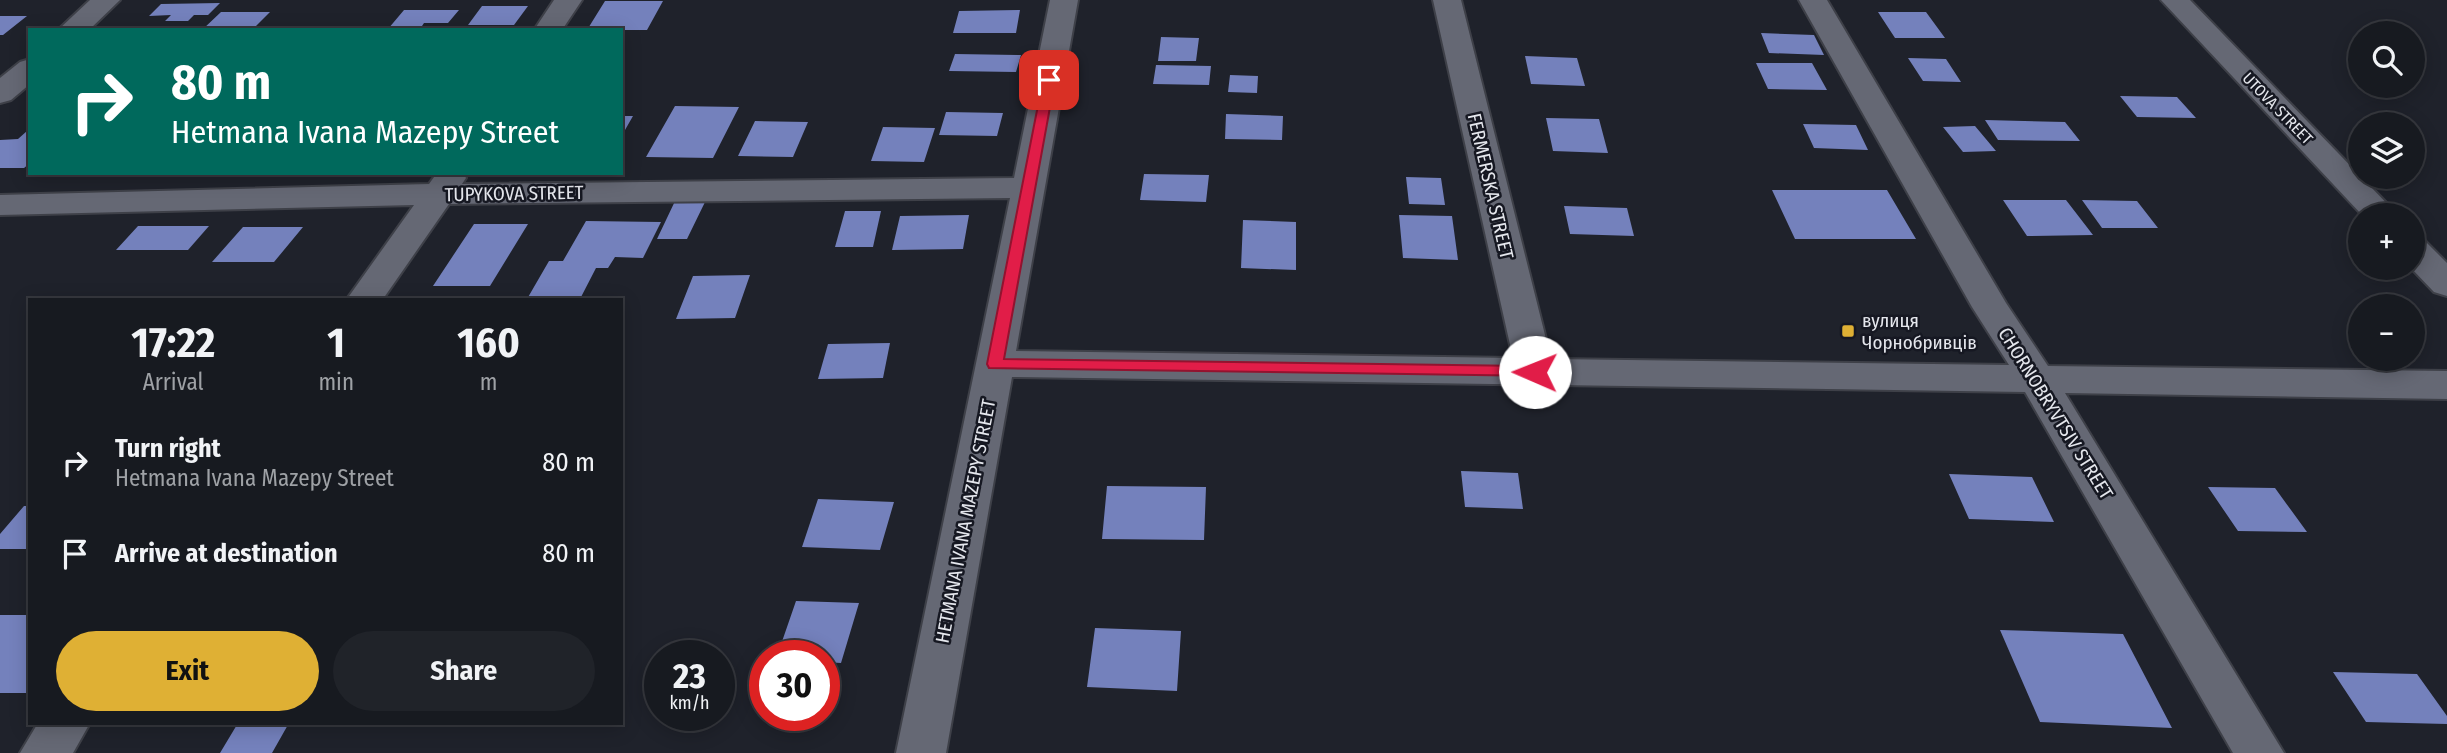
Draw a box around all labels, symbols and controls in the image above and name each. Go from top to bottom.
map controls [2348,21,2425,371]
button: search [2348,21,2425,98]
pin [1019,50,1079,110]
text: 80 m [171,53,271,112]
icon: right [56,56,147,147]
icon: arrive [1030,61,1068,99]
street label: UTOVA STREET [2239,68,2317,149]
street label: FERMERSKA STREET [1463,111,1519,261]
button: layers [2348,112,2425,189]
text: Hetmana Ivana Mazepy Street [171,113,559,151]
street label: TUPYKOVA STREET [444,181,584,206]
button: + [2348,203,2425,280]
button: − [2348,294,2425,371]
place label: вулиця Чорнобривців [1862,309,1977,354]
text: 17:22 [131,318,215,368]
text: 1 [327,318,345,368]
text: 160 [457,318,520,368]
marker: вулиця Чорнобривців [1840,323,1856,339]
street label: CHORNOBRYVTSIV STREET [1993,323,2118,503]
position arrow [1498,335,1572,409]
text: Arrival [143,368,204,396]
text: min [318,368,354,396]
text: m [480,368,497,396]
street label: HETMANA IVANA MAZEPY STREET [931,397,1000,645]
text: Turn right [115,433,221,464]
icon: right [56,444,94,482]
text: 80 m [542,447,595,478]
text: Hetmana Ivana Mazepy Street [115,464,394,492]
icon: arrive [56,535,94,573]
text: Arrive at destination [115,538,338,569]
text: 80 m [542,538,595,569]
button: Exit [56,631,319,711]
button: Share [333,631,595,711]
speed limit sign: 30 [749,640,840,731]
text: 23 [673,655,706,697]
text: km/h [669,692,710,714]

